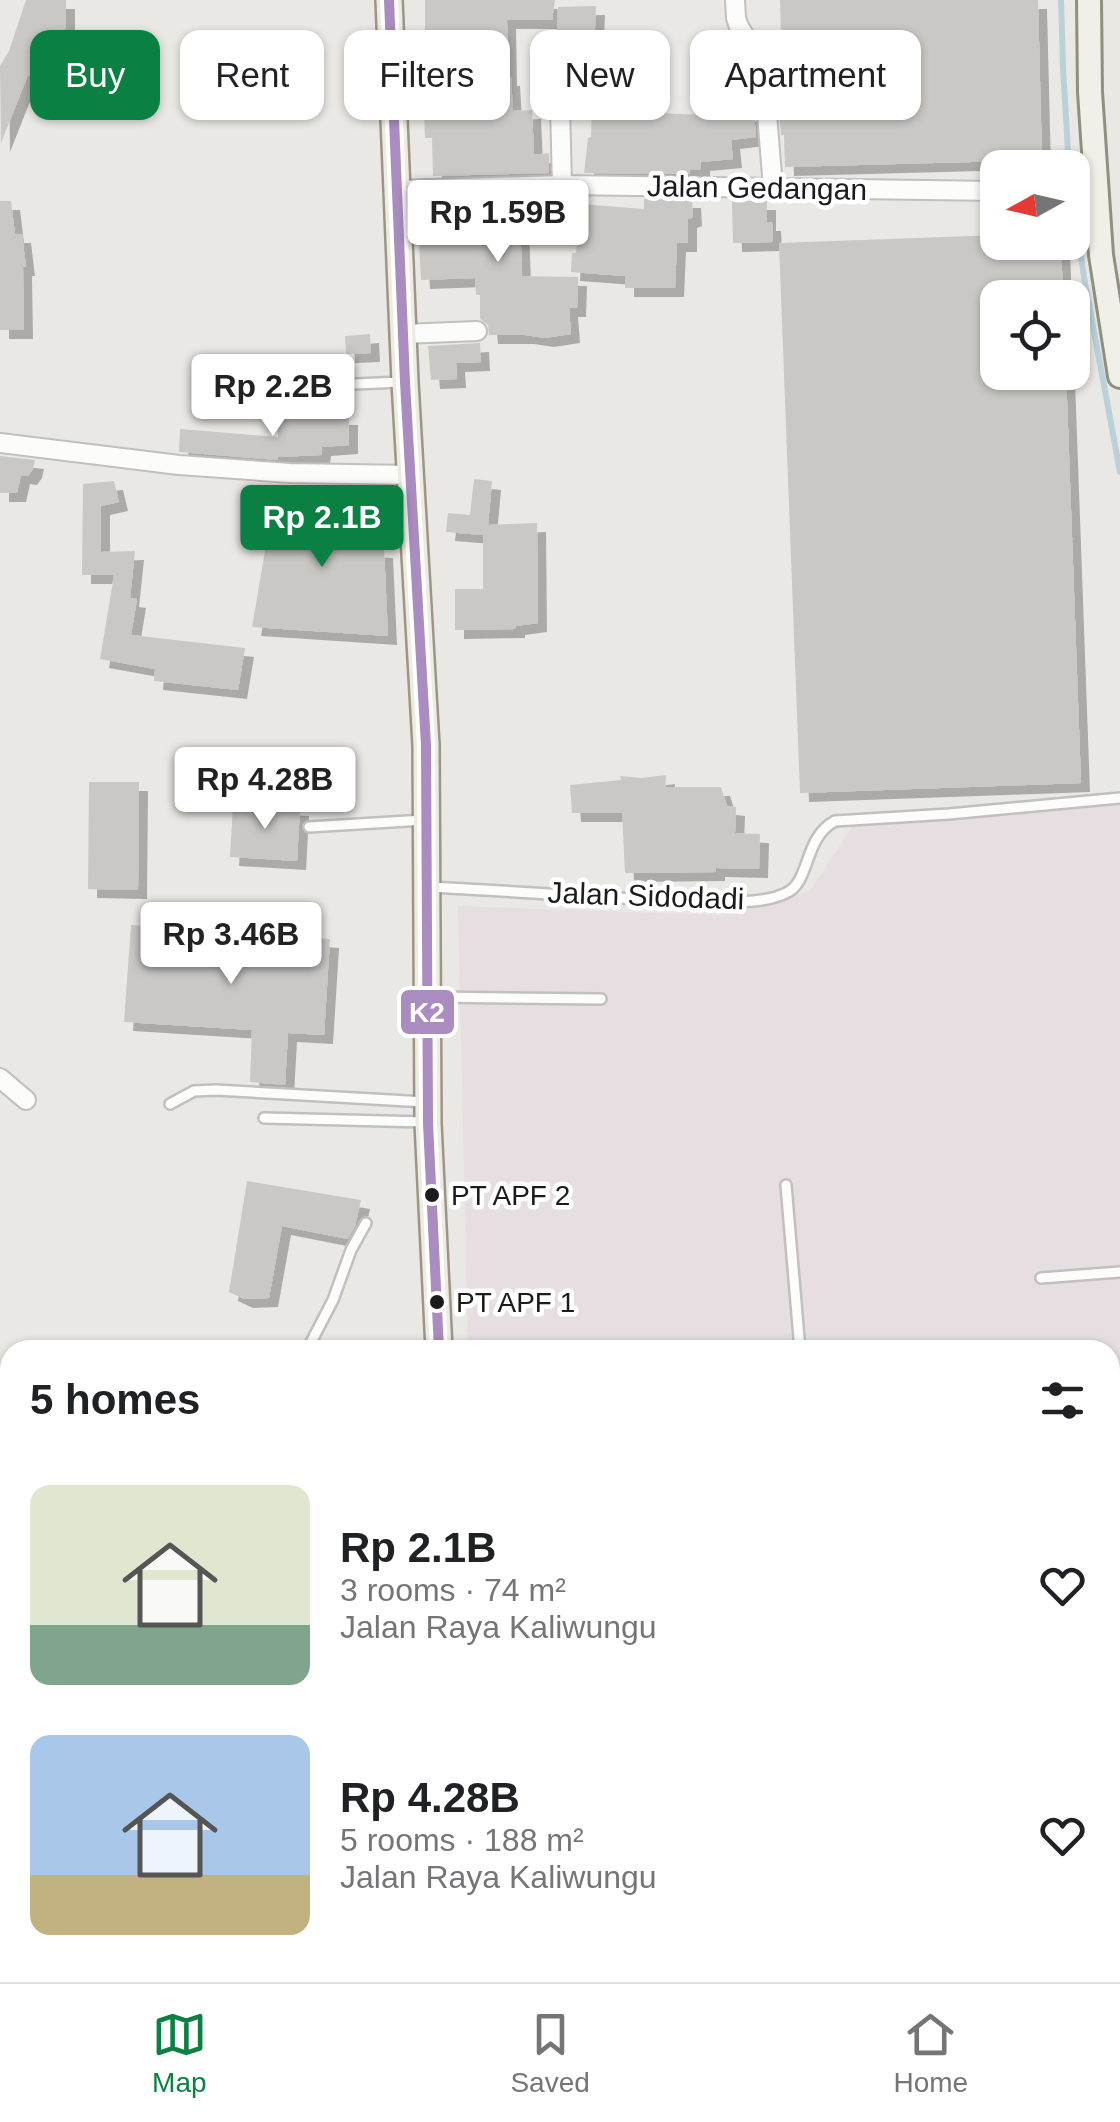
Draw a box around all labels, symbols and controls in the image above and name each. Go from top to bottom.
chip: Buy [30,30,160,120]
chip: Rent [180,30,324,120]
chip: Filters [344,30,510,120]
chip: New [530,30,670,120]
chip: Apartment [690,30,921,120]
north arrow [980,150,1090,260]
map controls [980,150,1090,390]
street label: Jalan Gedangan [647,169,867,206]
pin: Rp 1.59B [395,180,601,265]
text: Rp 1.59B [430,194,566,230]
button: locate [980,280,1090,390]
pin: Rp 2.2B [181,354,365,439]
text: Rp 2.2B [213,368,333,404]
pin: Rp 2.1B [230,485,414,570]
text: Rp 2.1B [262,499,382,535]
pin: Rp 4.28B [162,747,368,832]
text: Rp 4.28B [197,761,333,797]
street label: Jalan Sidodadi [547,876,745,915]
pin: Rp 3.46B [128,902,334,987]
text: Rp 3.46B [163,916,299,952]
line badge: K2 [399,988,456,1036]
text: K2 [409,997,445,1028]
place label: PT APF 2 [451,1180,570,1211]
marker: PT APF 2 [422,1185,442,1205]
place label: PT APF 1 [456,1287,575,1318]
marker: PT APF 1 [427,1292,447,1312]
icon: filters [1035,1373,1090,1428]
text: 5 homes [30,1376,200,1423]
text: Rp 2.1B [340,1524,496,1571]
icon: home [110,1525,230,1645]
icon: heart [1035,1558,1090,1613]
text: 3 rooms · 74 m² [340,1572,566,1608]
text: Jalan Raya Kaliwungu [340,1609,657,1645]
text: Rp 4.28B [340,1774,520,1821]
icon: home [110,1775,230,1895]
icon: heart [1035,1808,1090,1863]
text: 5 rooms · 188 m² [340,1822,584,1858]
text: Jalan Raya Kaliwungu [340,1859,657,1895]
tab: Map [152,2007,207,2099]
tab: Saved [510,2007,590,2099]
tab: Home [893,2007,968,2099]

